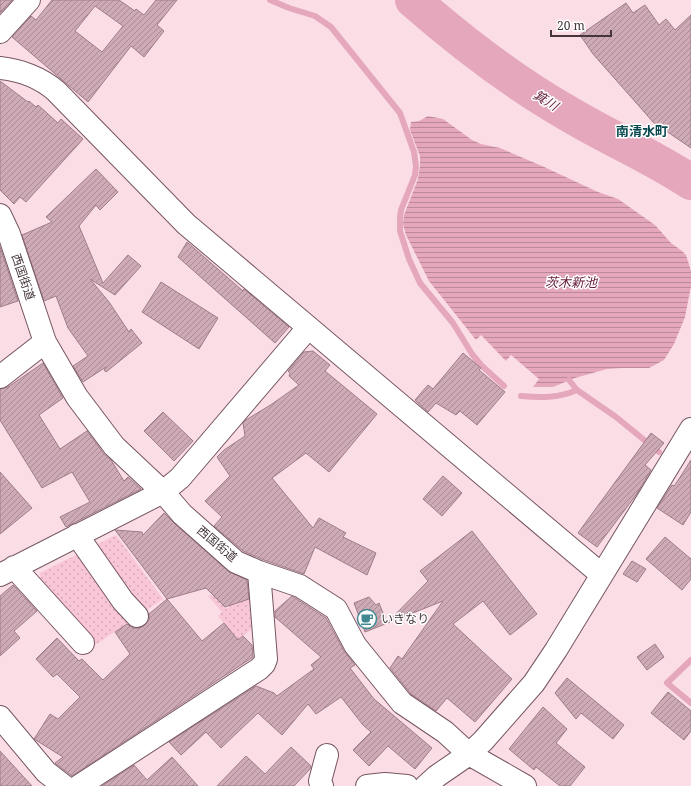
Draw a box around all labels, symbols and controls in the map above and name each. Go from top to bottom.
scale bar [551,12,611,38]
text: 20 m [557,17,585,34]
water label: 箕川 [530,86,563,115]
district label: 南清水町 [616,122,668,140]
street label: 西国街道 [8,251,39,302]
water label: 茨木新池 [545,273,599,291]
street label: 西国街道 [193,522,241,566]
cafe icon: いきなり [356,608,378,630]
place label: いきなり [381,610,429,627]

